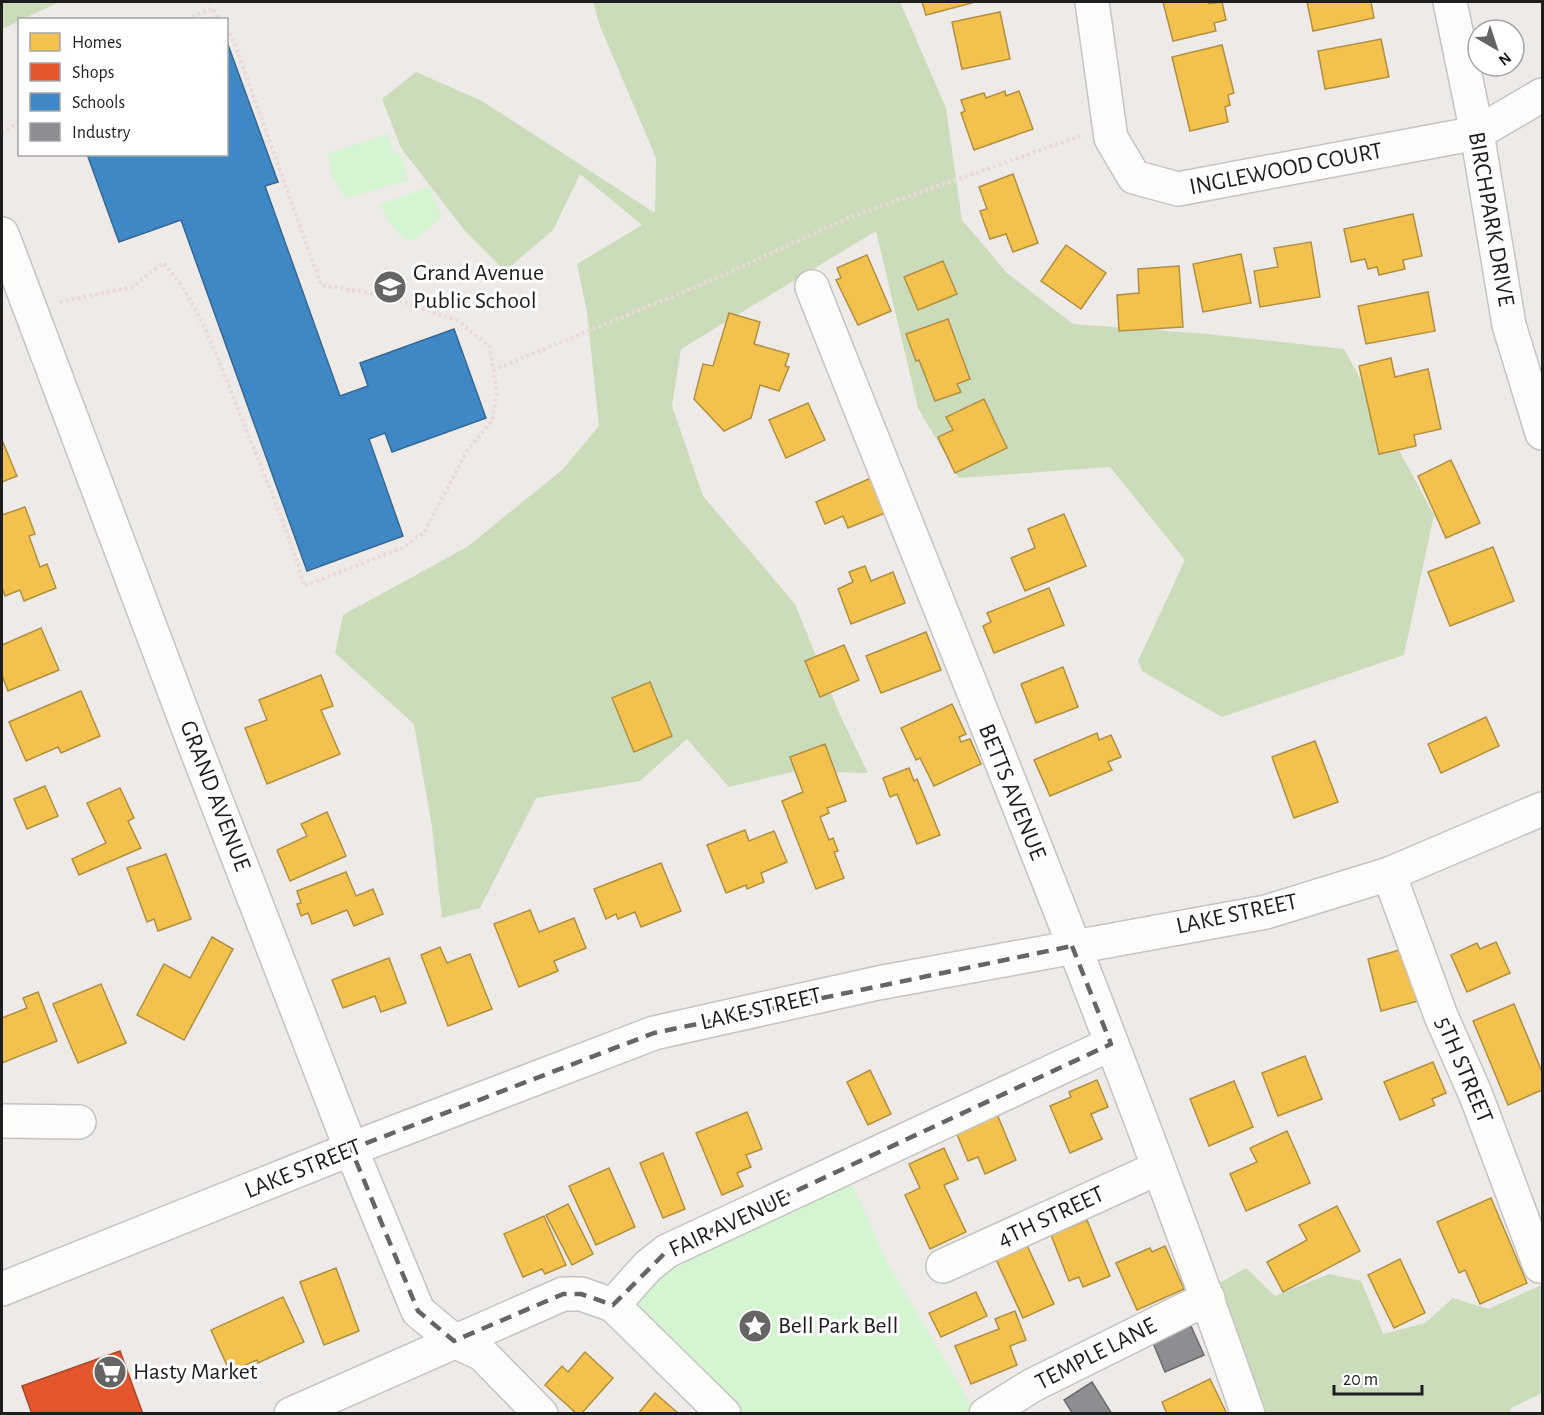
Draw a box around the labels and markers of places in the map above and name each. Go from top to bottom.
place label: Grand Avenue Public School [413,261,544,313]
school or university icon: Grand Avenue Public School [372,269,408,305]
place icon: Bell Park Bell [737,1308,773,1344]
place label: Bell Park Bell [778,1314,898,1338]
supermarket icon: Hasty Market [92,1354,128,1390]
place label: Hasty Market [133,1360,258,1384]

